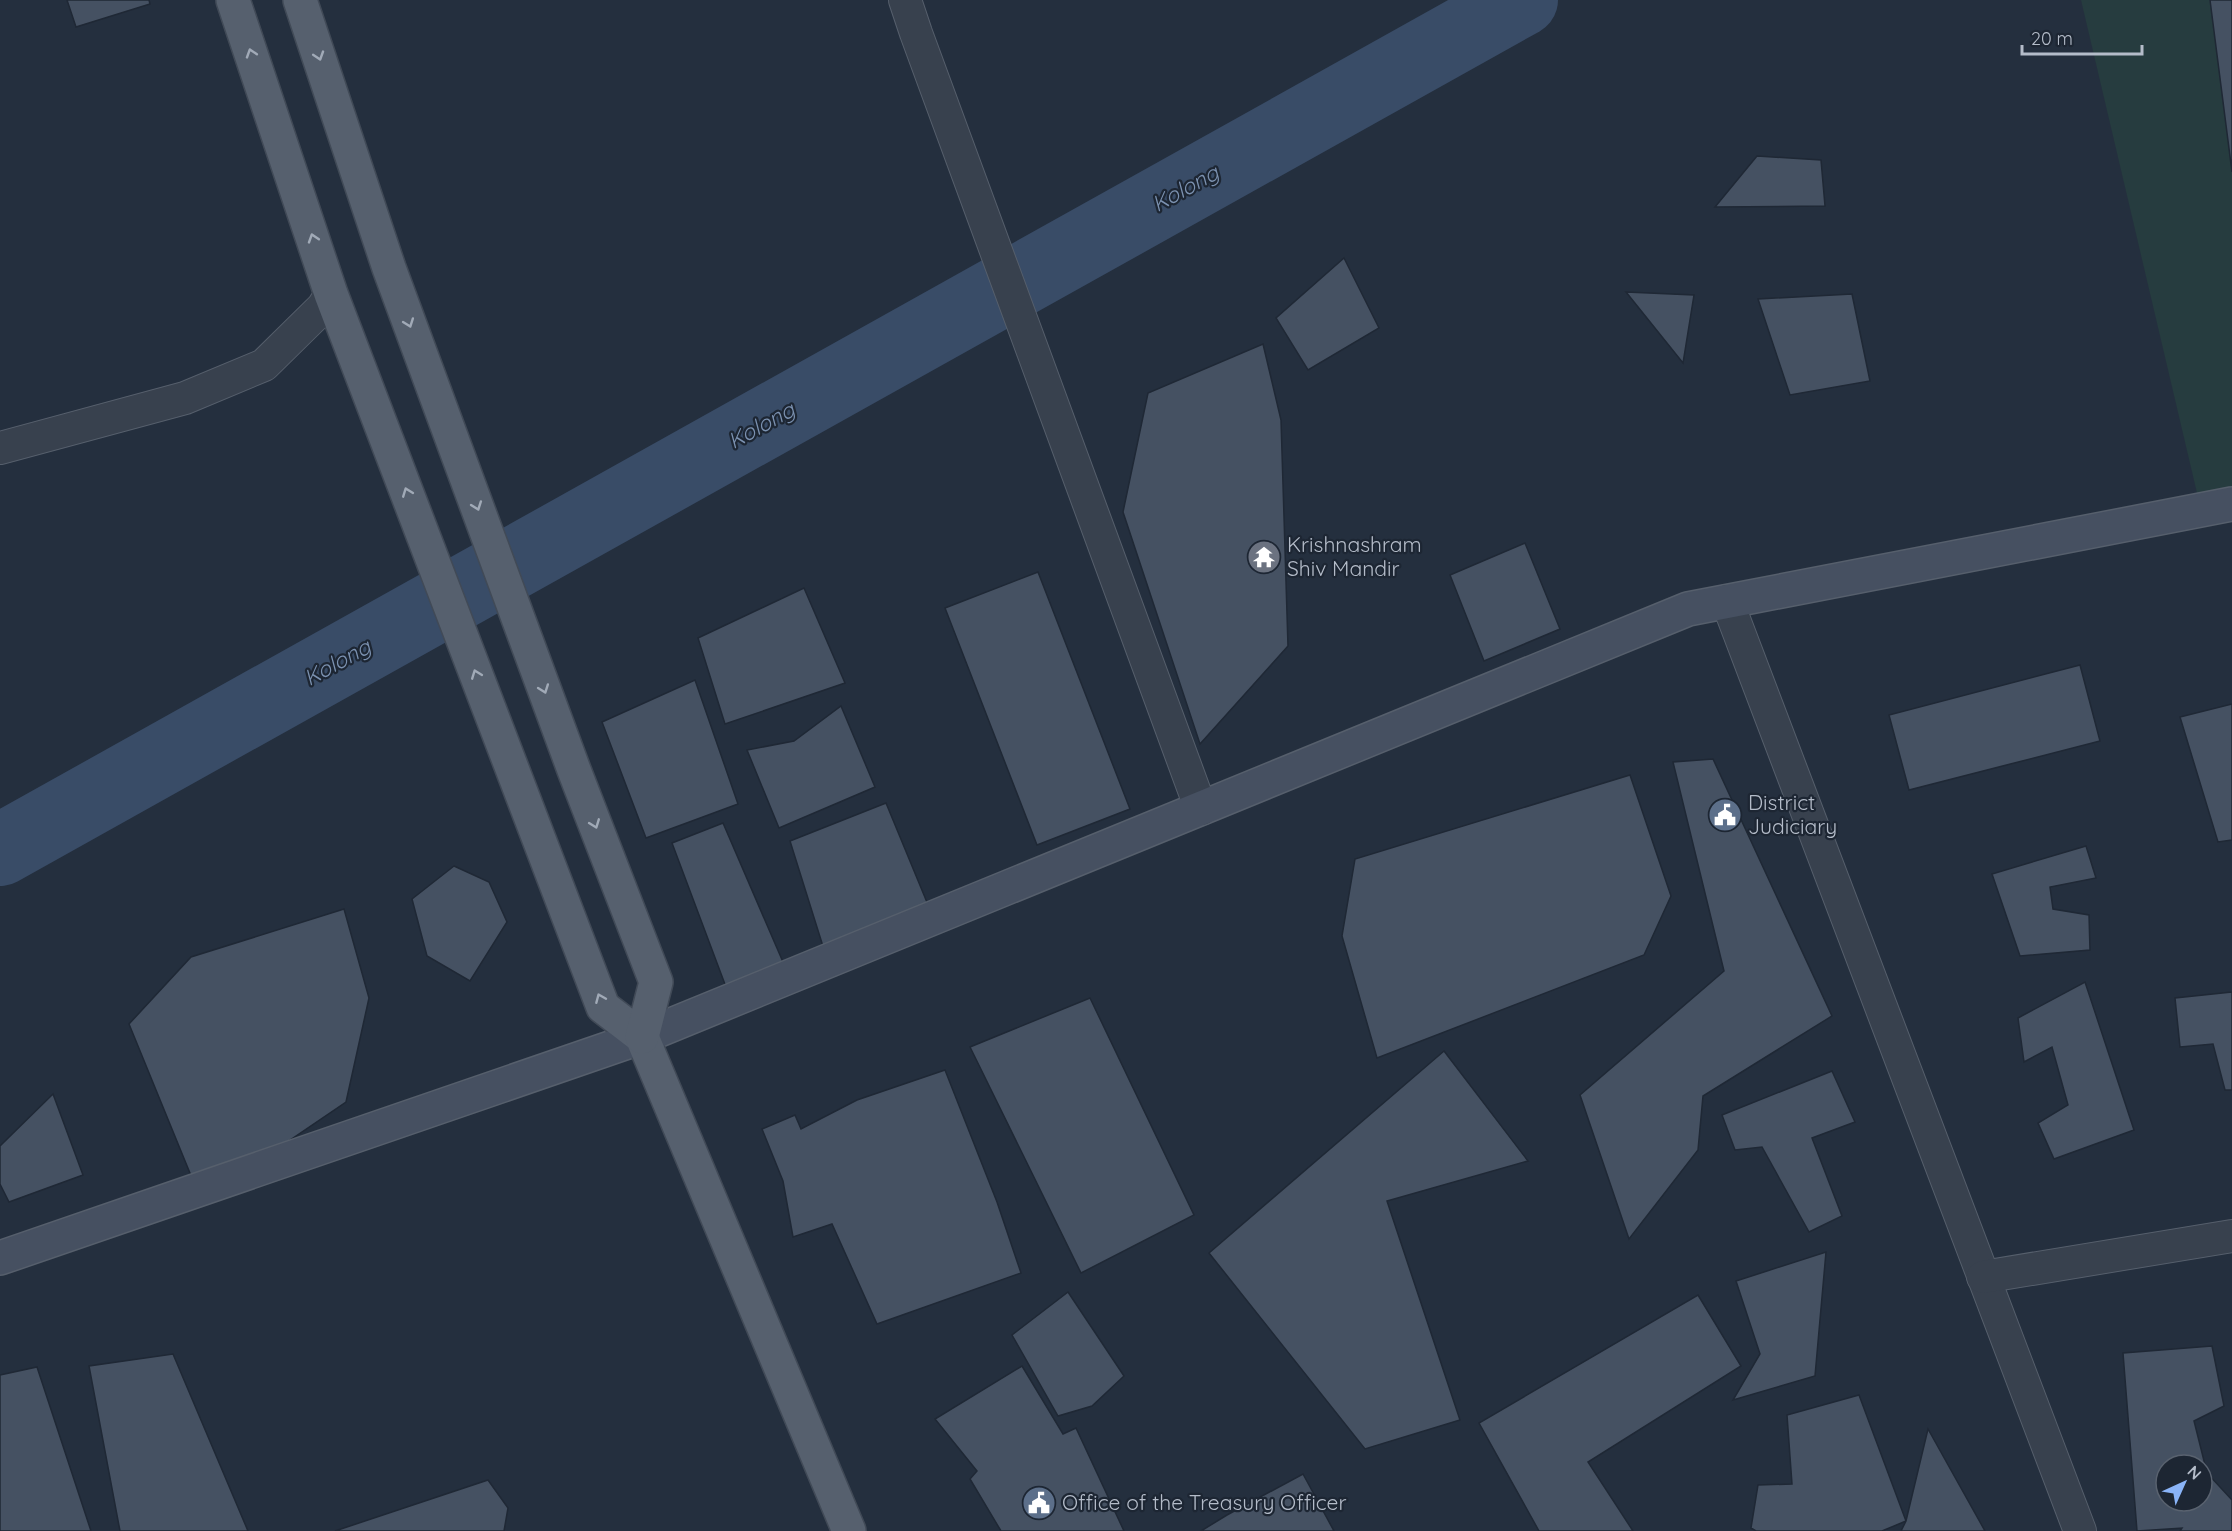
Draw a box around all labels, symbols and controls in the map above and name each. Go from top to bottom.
scale bar [2022,18,2142,56]
text: 20 m [2031,27,2073,50]
one-way arrow [246,48,258,59]
one-way arrow [311,50,324,60]
water label: Kolong [1147,158,1224,218]
one-way arrow [308,233,320,244]
one-way arrow [402,317,415,328]
water label: Kolong [723,395,800,455]
one-way arrow [401,487,414,498]
one-way arrow [469,500,482,511]
place label: Krishnashram Shiv Mandir [1287,531,1422,581]
temple icon: Krishnashram Shiv Mandir [1246,539,1282,575]
water label: Kolong [299,632,376,692]
one-way arrow [471,669,483,680]
one-way arrow [537,683,550,694]
place label: District Judiciary [1748,789,1837,839]
public building icon: District Judiciary [1707,797,1743,833]
one-way arrow [588,818,600,829]
one-way arrow [595,994,607,1005]
north arrow [2154,1453,2214,1513]
text: N [2183,1461,2206,1484]
public building icon: Office of the Treasury Officer [1021,1485,1057,1521]
place label: Office of the Treasury Officer [1062,1489,1347,1515]

